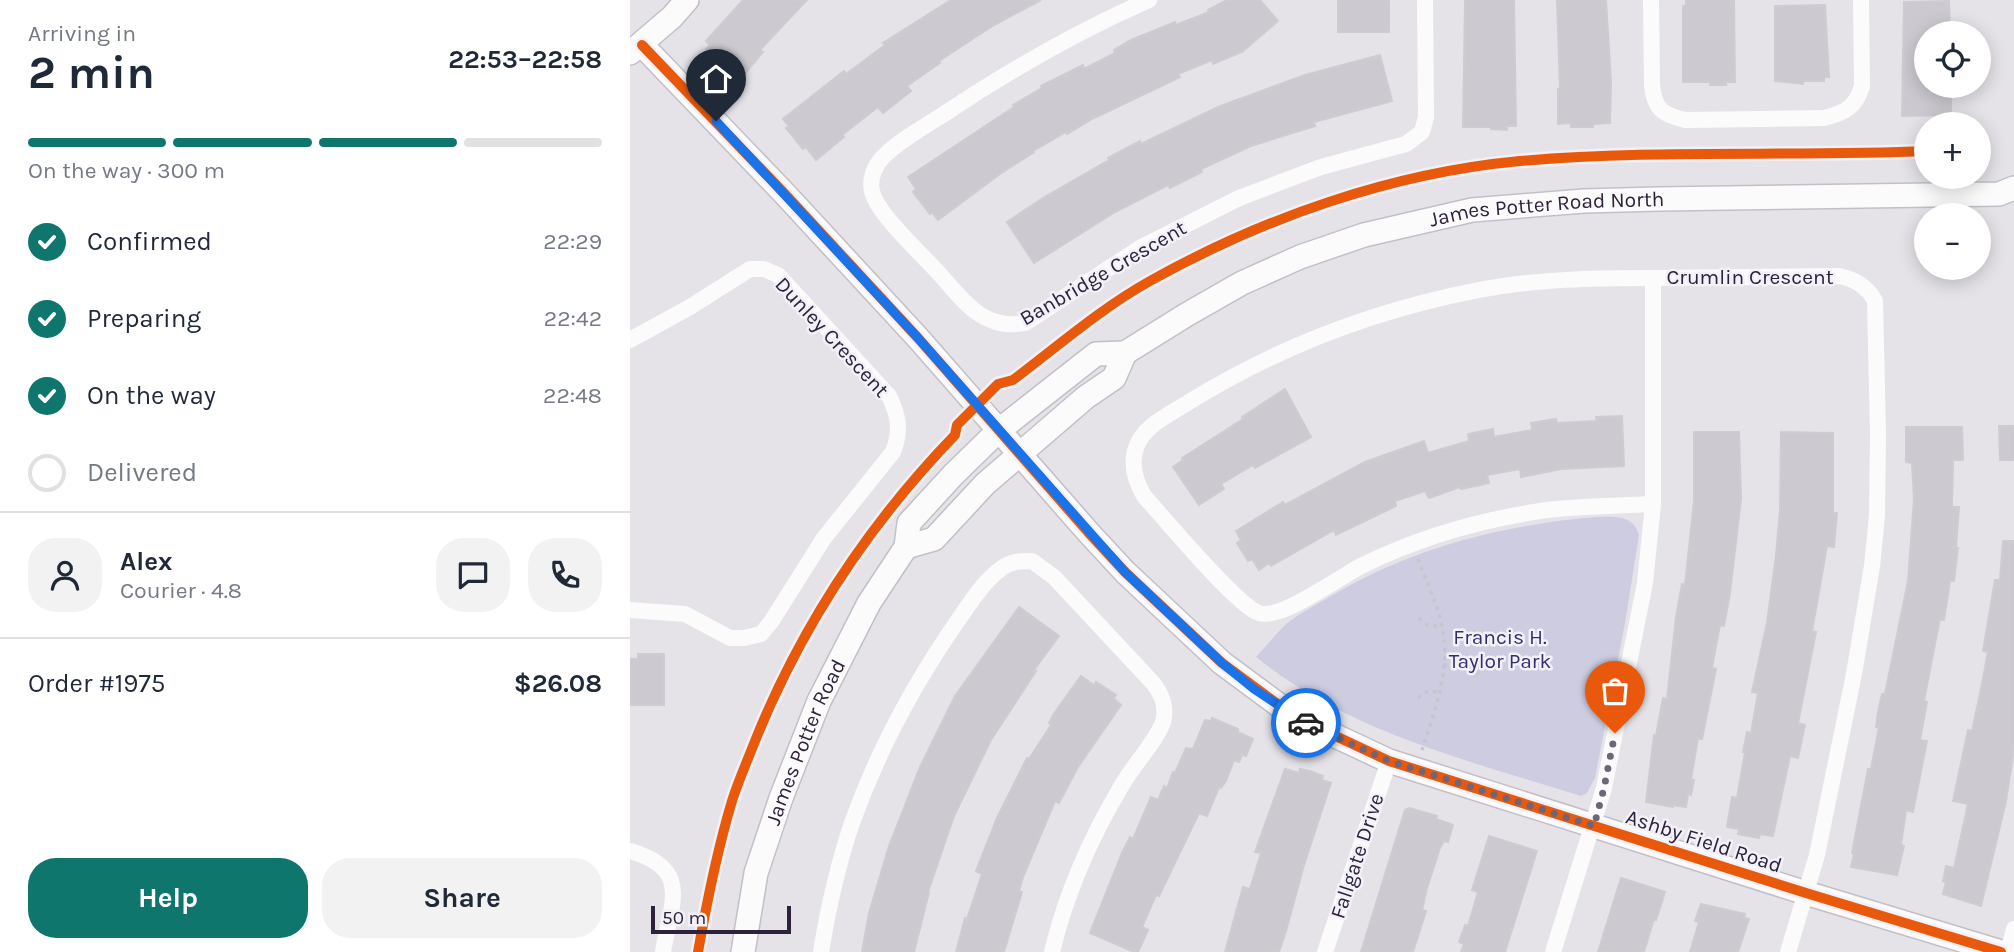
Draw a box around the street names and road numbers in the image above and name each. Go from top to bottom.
street label: James Potter Road North [1427,187,1665,232]
street label: Banbridge Crescent [1016,216,1191,330]
street label: Crumlin Crescent [1666,265,1834,289]
street label: Dunley Crescent [770,272,894,402]
street label: James Potter Road [761,655,850,828]
street label: Fallgate Drive [1326,790,1388,922]
street label: Ashby Field Road [1623,804,1785,878]

